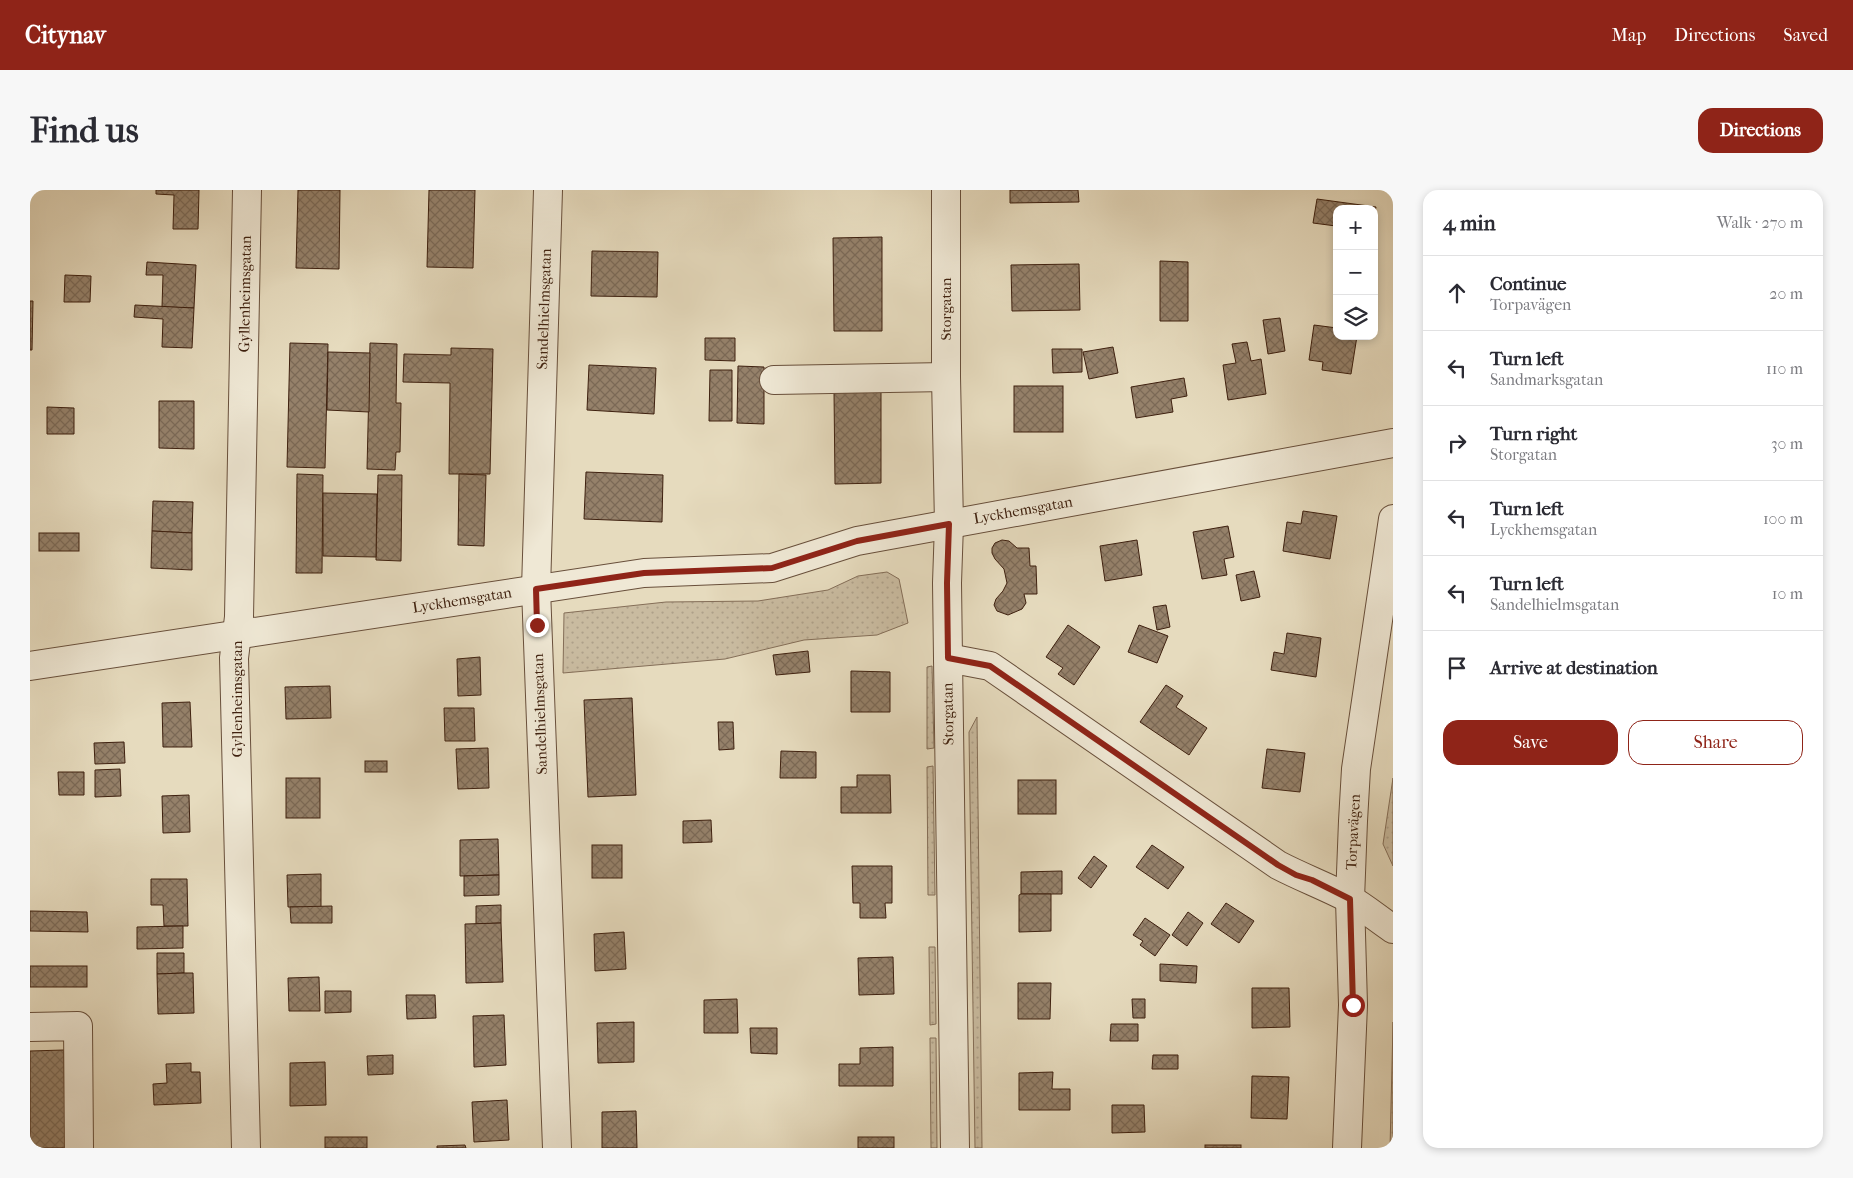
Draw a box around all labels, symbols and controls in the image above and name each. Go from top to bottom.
text: Citynav [25,21,106,49]
text: Map [1612,25,1646,46]
text: Directions [1674,25,1755,46]
text: Saved [1783,25,1828,46]
button: Directions [1698,108,1823,153]
text: Find us [30,110,139,151]
map controls [1333,205,1378,340]
button: + [1333,205,1378,250]
text: 4 min [1443,211,1496,235]
text: Walk · 270 m [1717,213,1803,232]
street label: Gyllenheimsgatan [235,235,255,353]
street label: Sandelhielmsgatan [533,248,555,370]
button: − [1333,250,1378,295]
text: Continue [1490,273,1566,295]
street label: Storgatan [937,277,955,340]
icon: ahead [1443,279,1471,307]
text: 20 m [1769,284,1803,303]
button: layers [1333,295,1378,340]
text: Torpavägen [1490,295,1571,314]
text: Turn left [1490,348,1564,370]
icon: left [1443,354,1471,382]
text: 110 m [1766,359,1803,378]
text: Sandmarksgatan [1490,370,1603,389]
text: Turn right [1490,423,1577,445]
icon: right [1443,429,1471,457]
text: 30 m [1771,434,1803,453]
text: Storgatan [1490,445,1557,464]
street label: Lyckhemsgatan [972,492,1074,528]
text: Turn left [1490,498,1564,520]
icon: left [1443,504,1471,532]
text: 100 m [1763,509,1803,528]
text: Lyckhemsgatan [1490,520,1597,539]
text: Turn left [1490,573,1564,595]
icon: left [1443,579,1471,607]
street label: Lyckhemsgatan [411,583,513,617]
text: 10 m [1772,584,1803,603]
text: Sandelhielmsgatan [1490,595,1619,614]
route end [526,614,549,637]
street label: Gyllenheimsgatan [228,640,246,757]
street label: Sandelhielmsgatan [529,653,551,775]
icon: arrive [1443,654,1471,682]
text: Arrive at destination [1490,657,1658,679]
street label: Storgatan [938,682,958,746]
button: Save [1443,720,1618,765]
button: Share [1628,720,1803,765]
street label: Torpavägen [1342,793,1364,871]
route start [1342,994,1365,1017]

